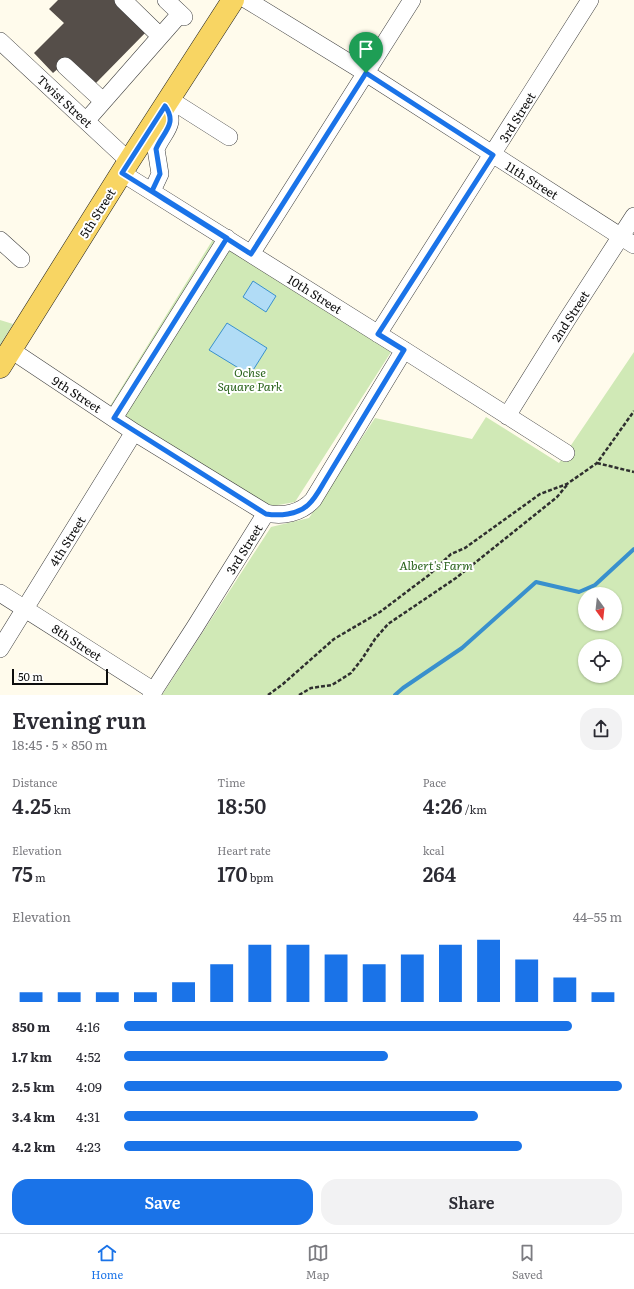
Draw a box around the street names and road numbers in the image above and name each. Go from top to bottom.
street label: Twist Street [33,71,97,132]
street label: 3rd Street [494,88,540,146]
street label: 11th Street [502,157,562,203]
street label: 5th Street [75,185,119,241]
street label: 10th Street [284,270,346,318]
street label: 2nd Street [547,287,593,345]
street label: 9th Street [49,371,105,417]
street label: 4th Street [44,512,90,570]
street label: 3rd Street [221,520,267,578]
street label: 8th Street [49,619,106,665]

